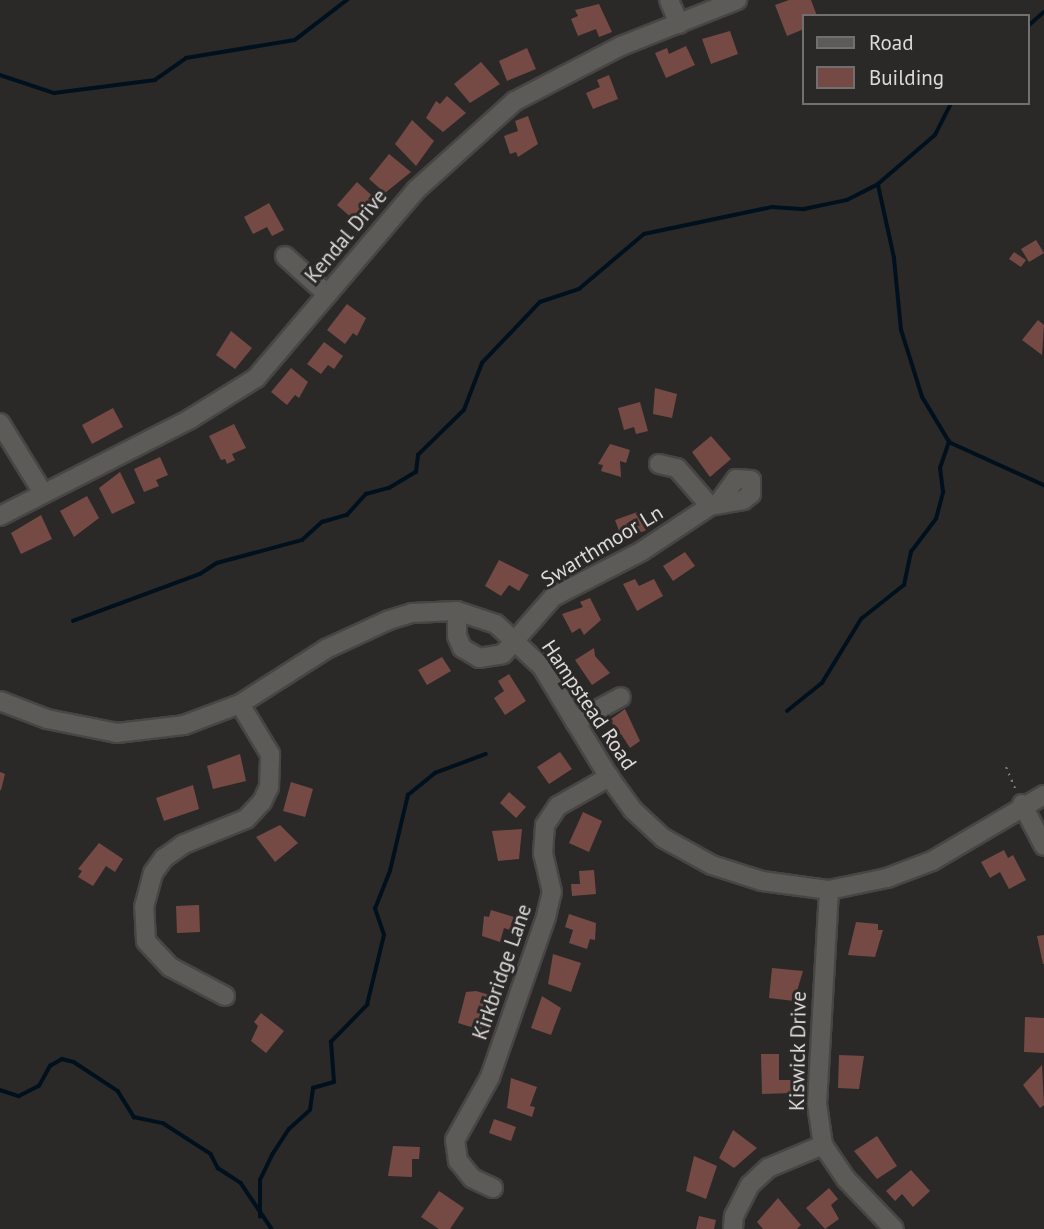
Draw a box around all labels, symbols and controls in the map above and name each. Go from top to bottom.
legend [802,14,1030,105]
text: Road [869,29,913,56]
text: Building [869,64,944,91]
street label: Kendal Drive [300,184,392,288]
street label: Swarthmoor Ln [537,500,667,592]
street label: Hampstead Road [536,635,642,775]
street label: Kirkbridge Lane [467,901,537,1043]
street label: Kiswick Drive [784,991,812,1111]

